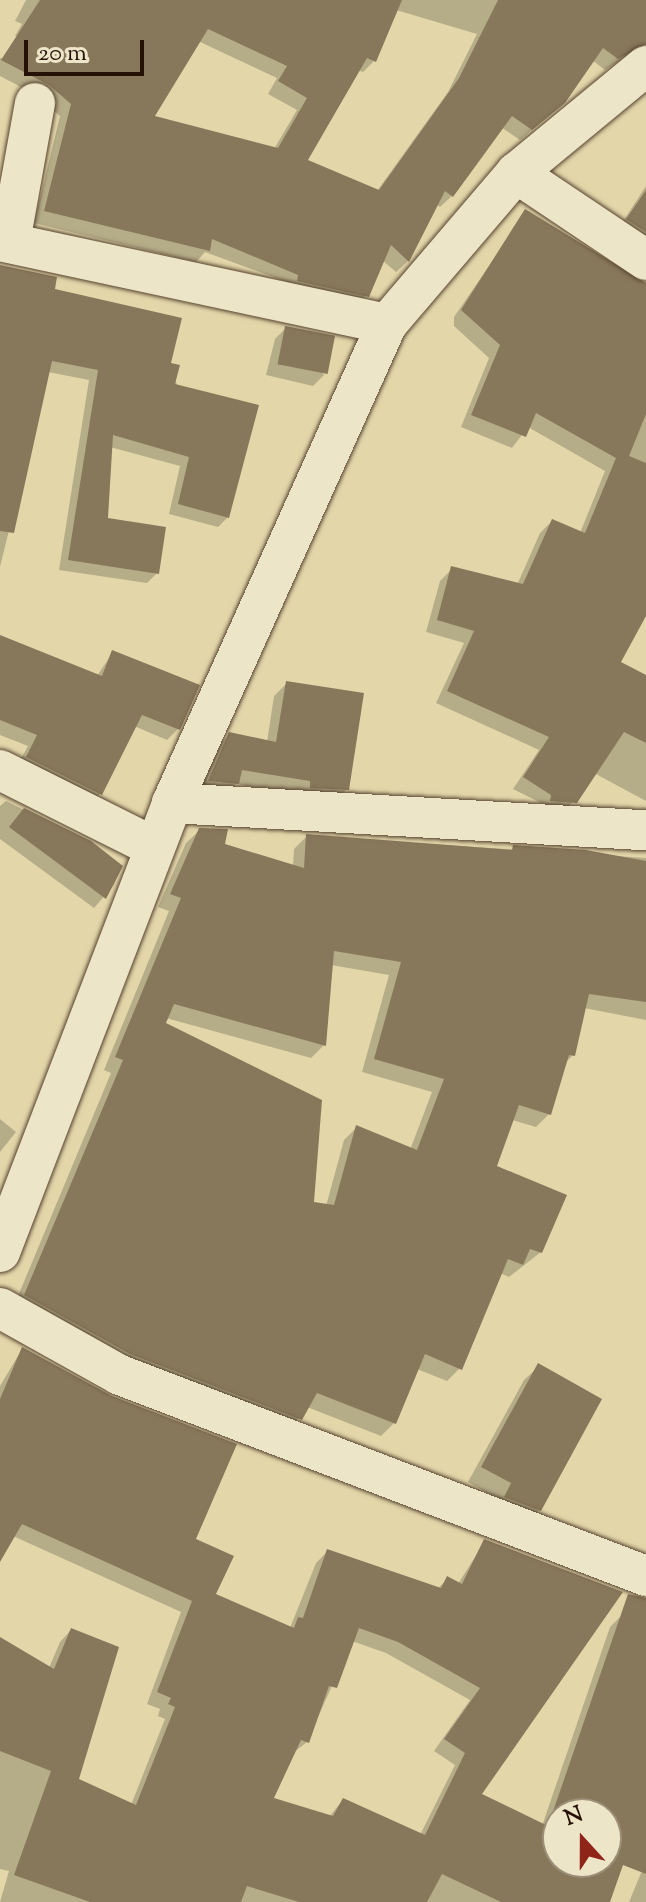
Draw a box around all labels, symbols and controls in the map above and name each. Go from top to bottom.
scale bar [28,24,148,74]
text: 20 m [38,37,87,71]
north arrow [542,1798,622,1878]
text: N [560,1799,588,1836]

